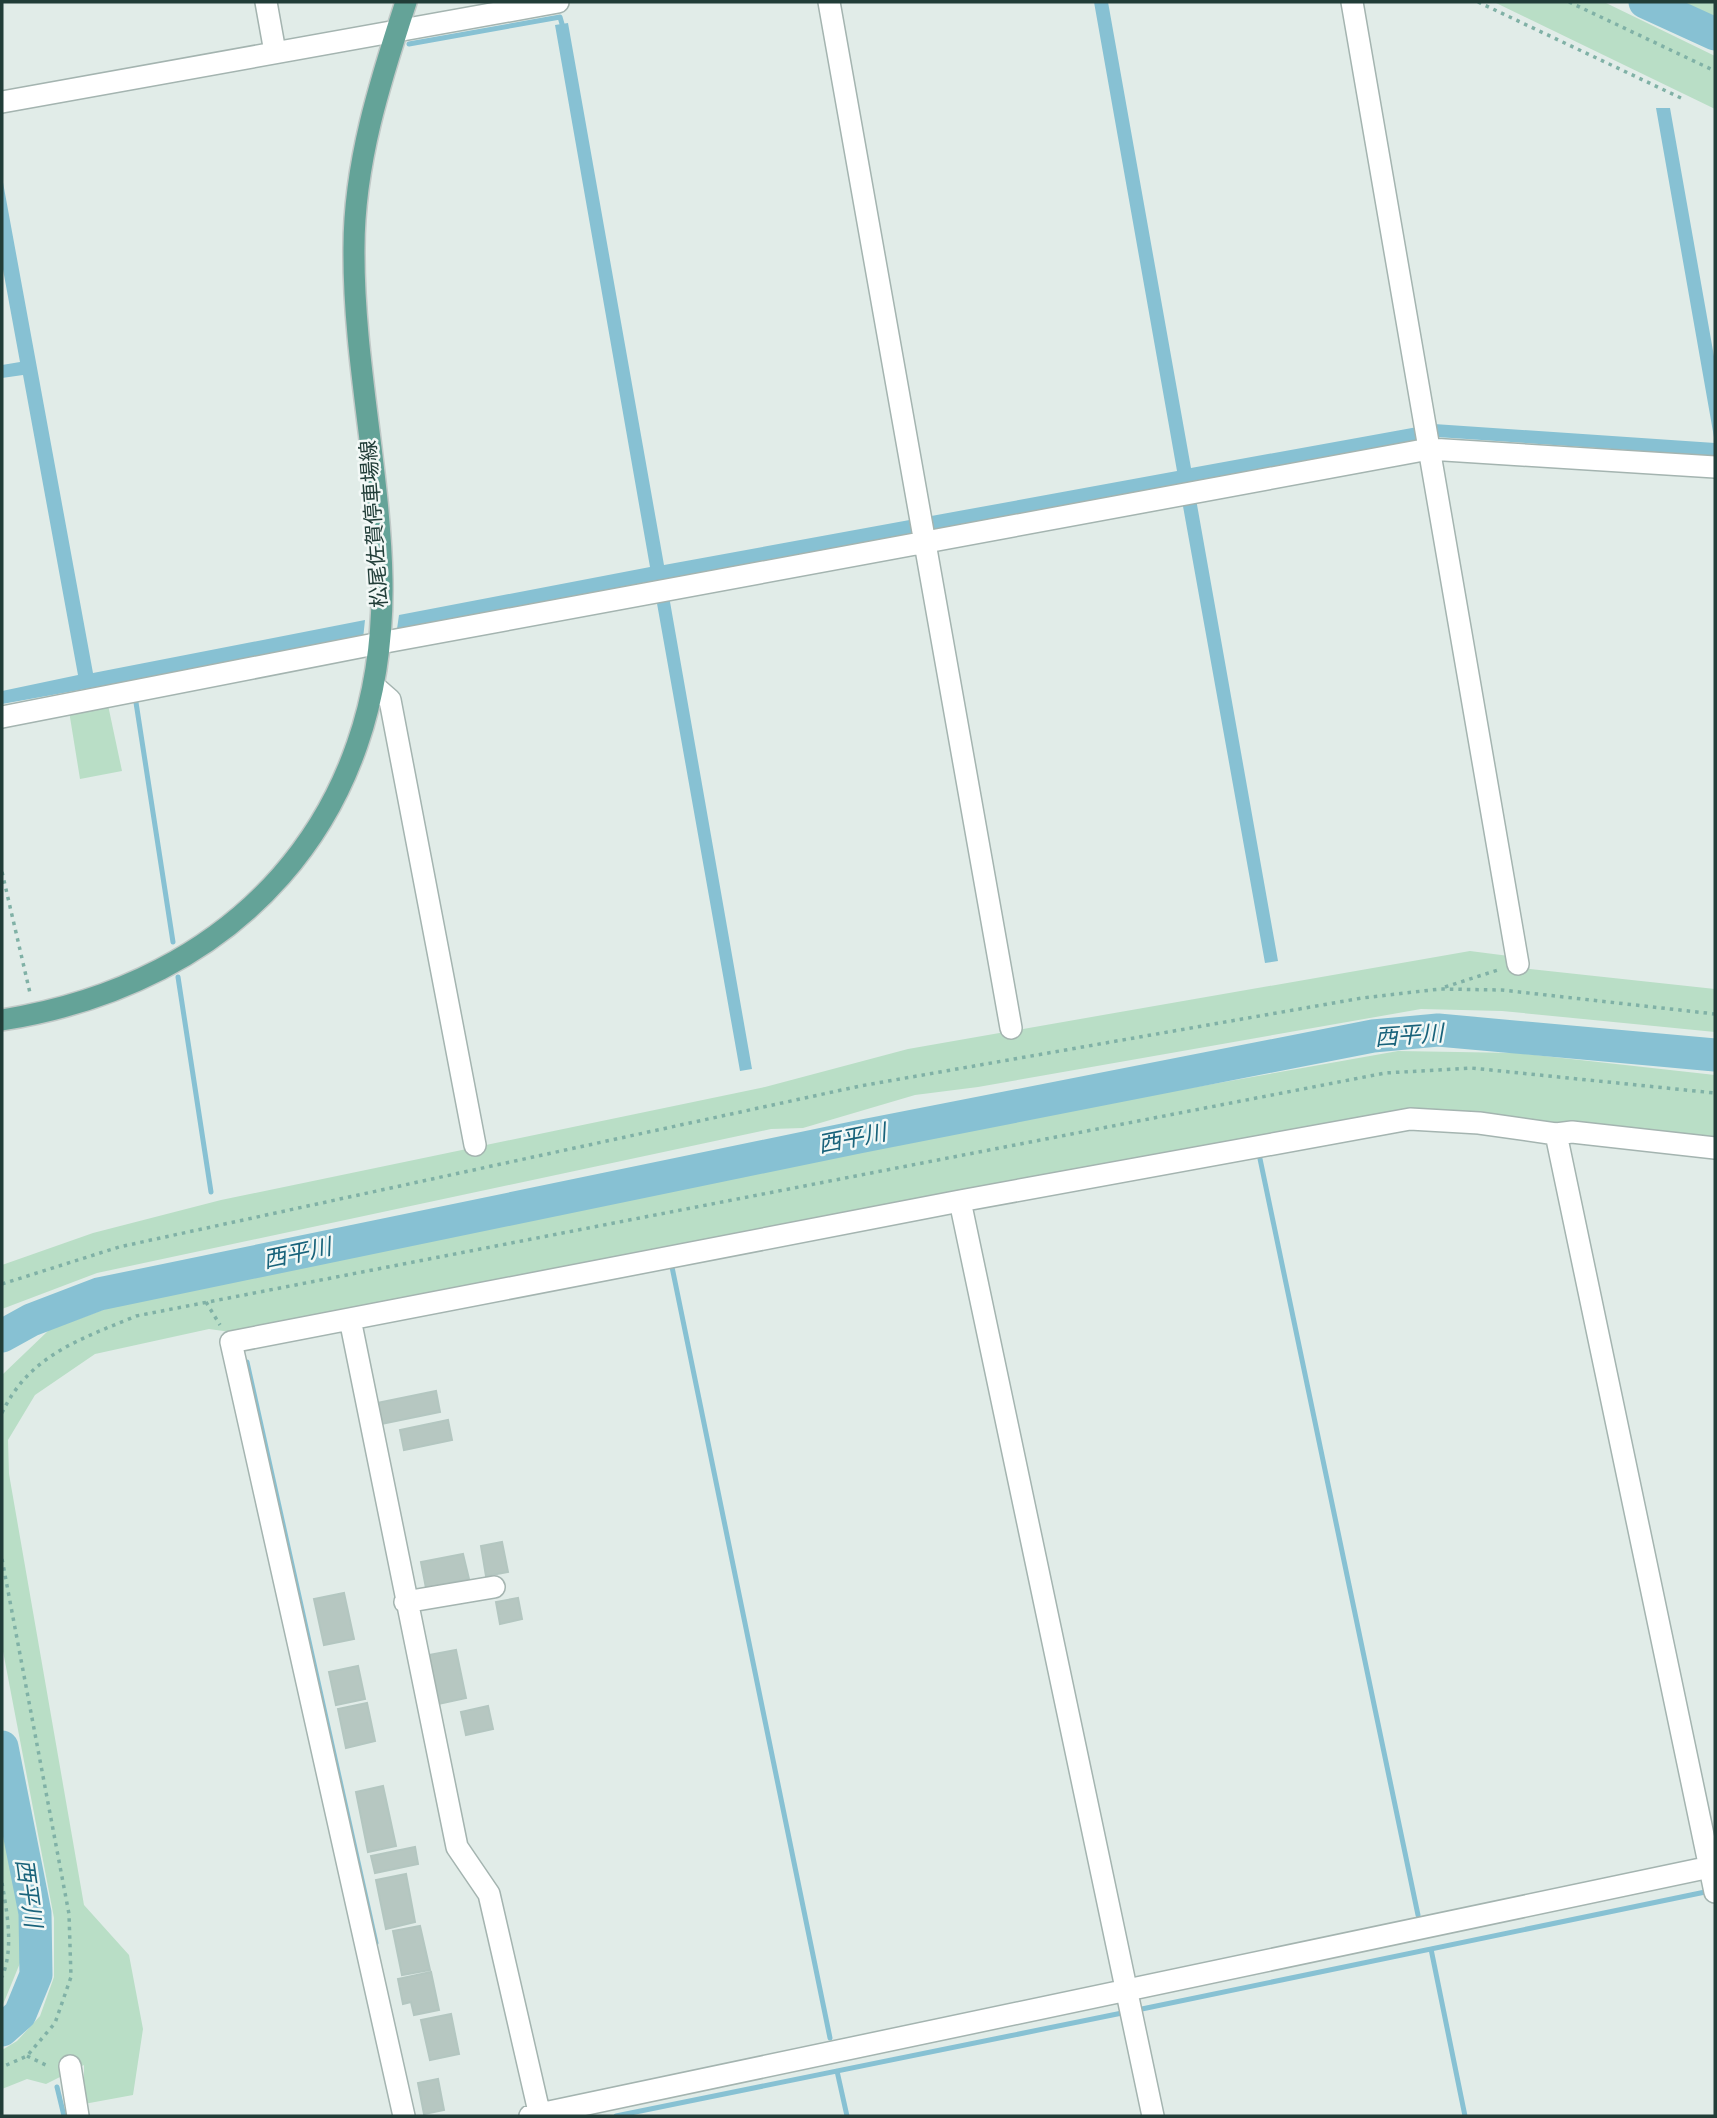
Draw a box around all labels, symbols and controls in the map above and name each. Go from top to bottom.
street label: 松尾佐賀停車場線 [355,439,391,609]
water label: 西平川 [1374,1019,1447,1049]
water label: 西平川 [816,1118,891,1156]
water label: 西平川 [261,1232,336,1272]
water label: 西平川 [12,1857,47,1932]

